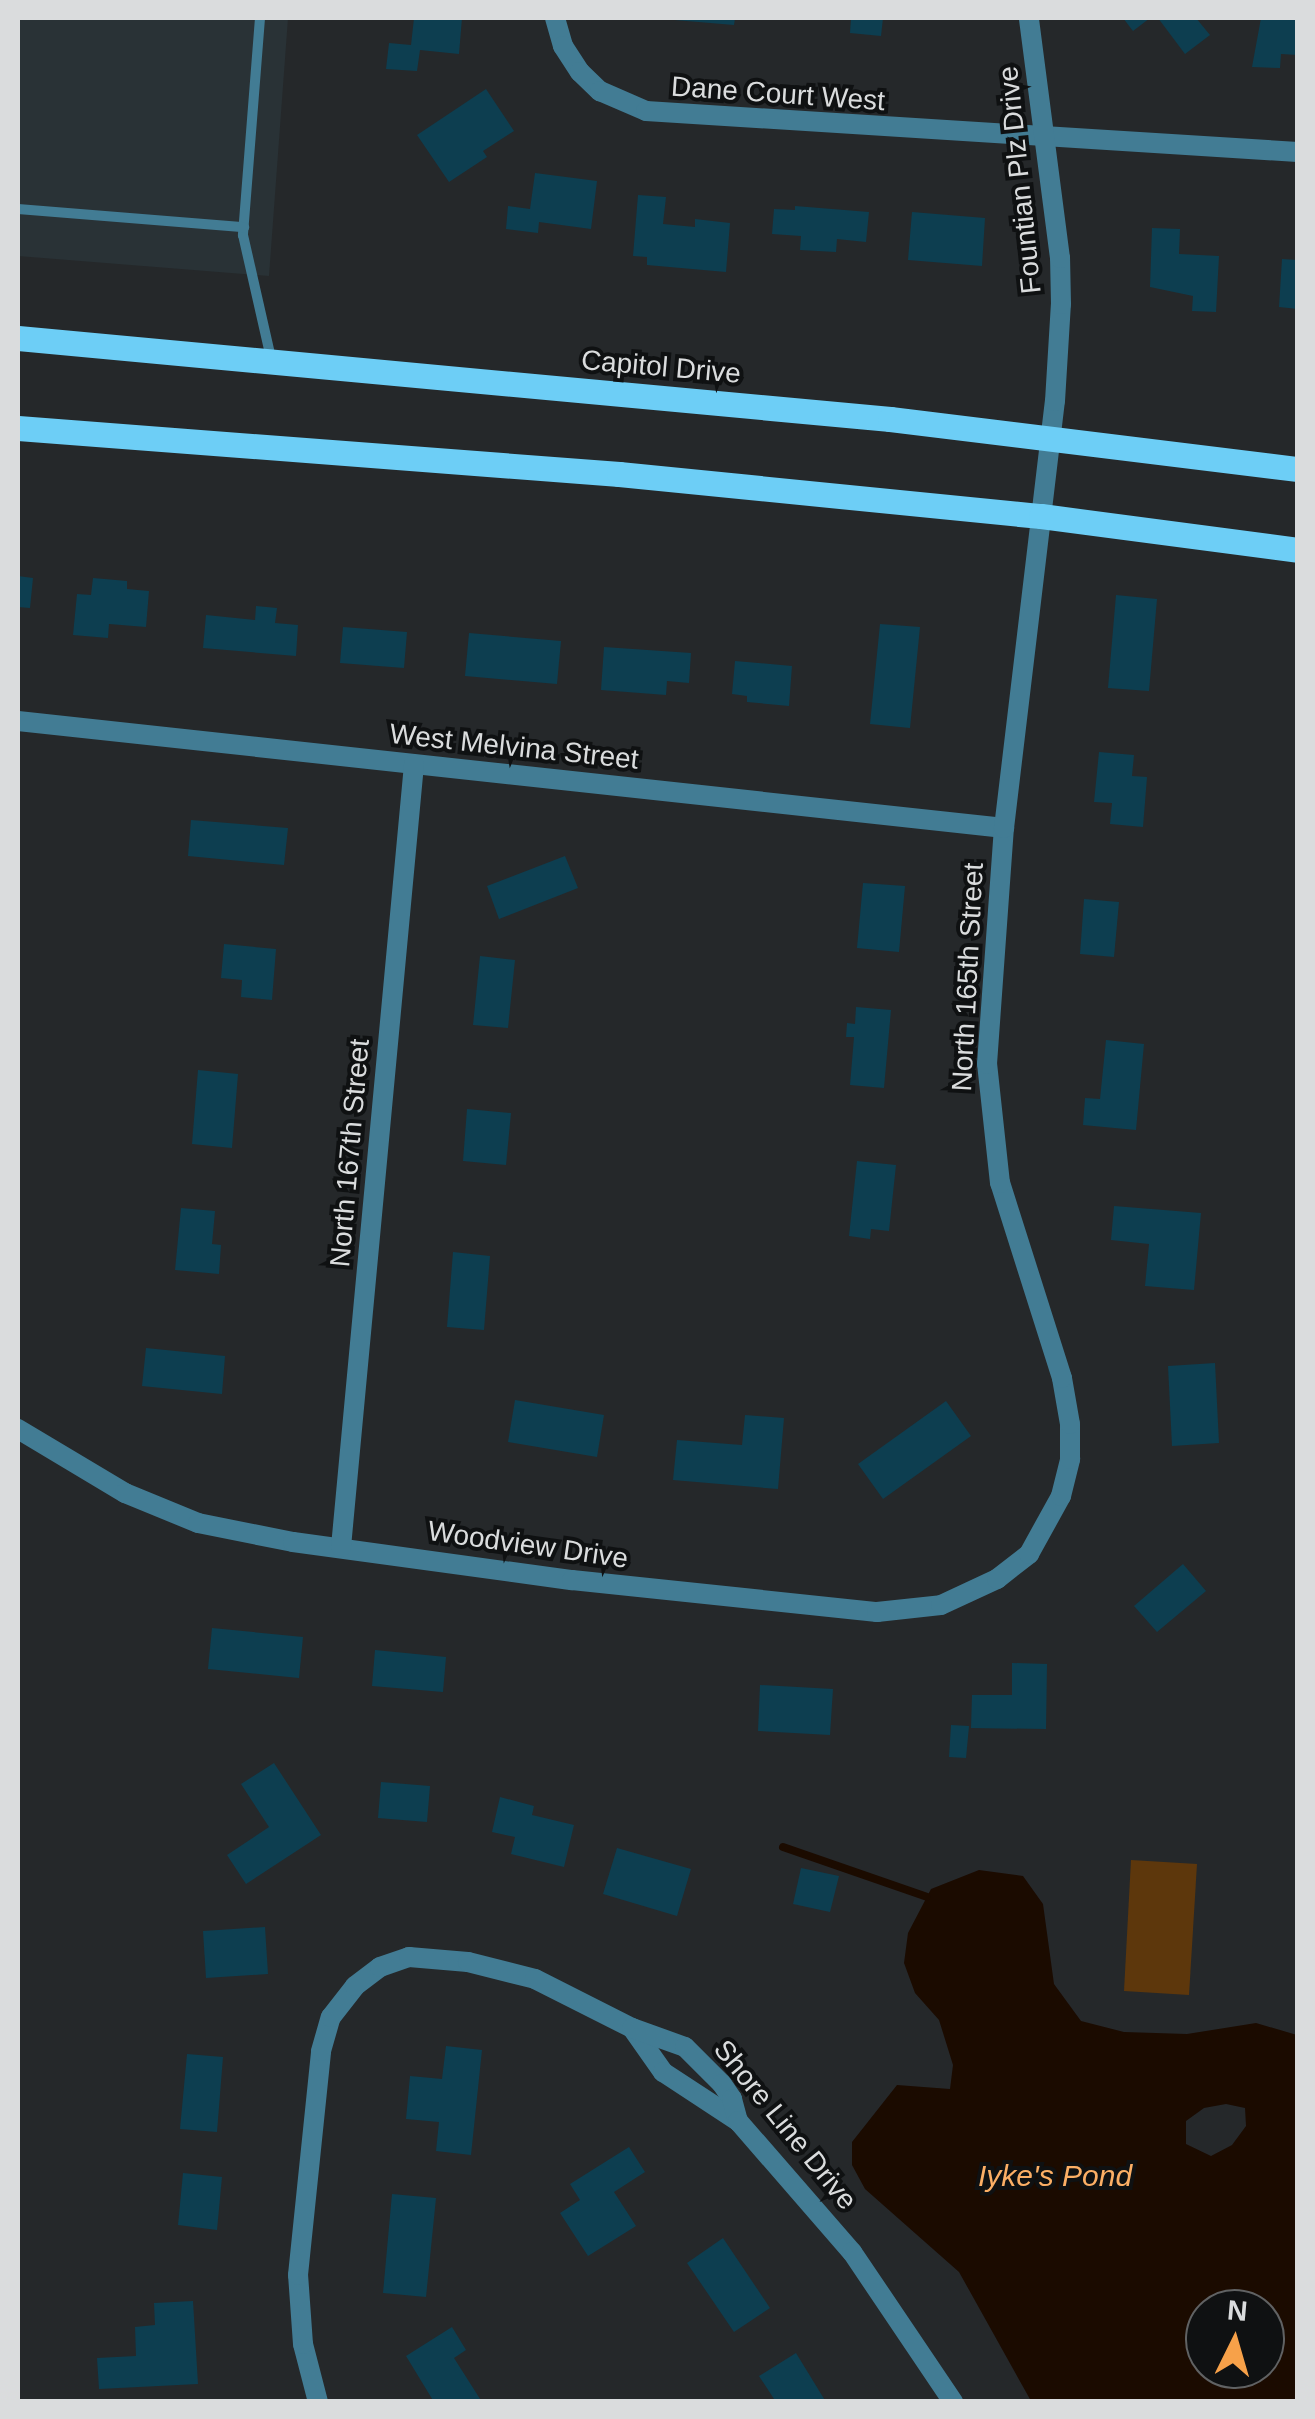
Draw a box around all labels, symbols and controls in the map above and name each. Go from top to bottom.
street label: Fountian Plz Drive [991,64,1049,296]
street label: Dane Court West [670,70,886,118]
street label: Capitol Drive [580,343,742,391]
street label: West Melvina Street [388,717,640,777]
street label: North 165th Street [945,862,991,1092]
street label: North 167th Street [323,1038,377,1268]
street label: Woodview Drive [426,1514,630,1576]
street label: Shore Line Drive [706,2033,864,2217]
water label: Iyke's Pond [978,2158,1132,2194]
north arrow [1185,2289,1285,2389]
text: N [1226,2294,1249,2327]

